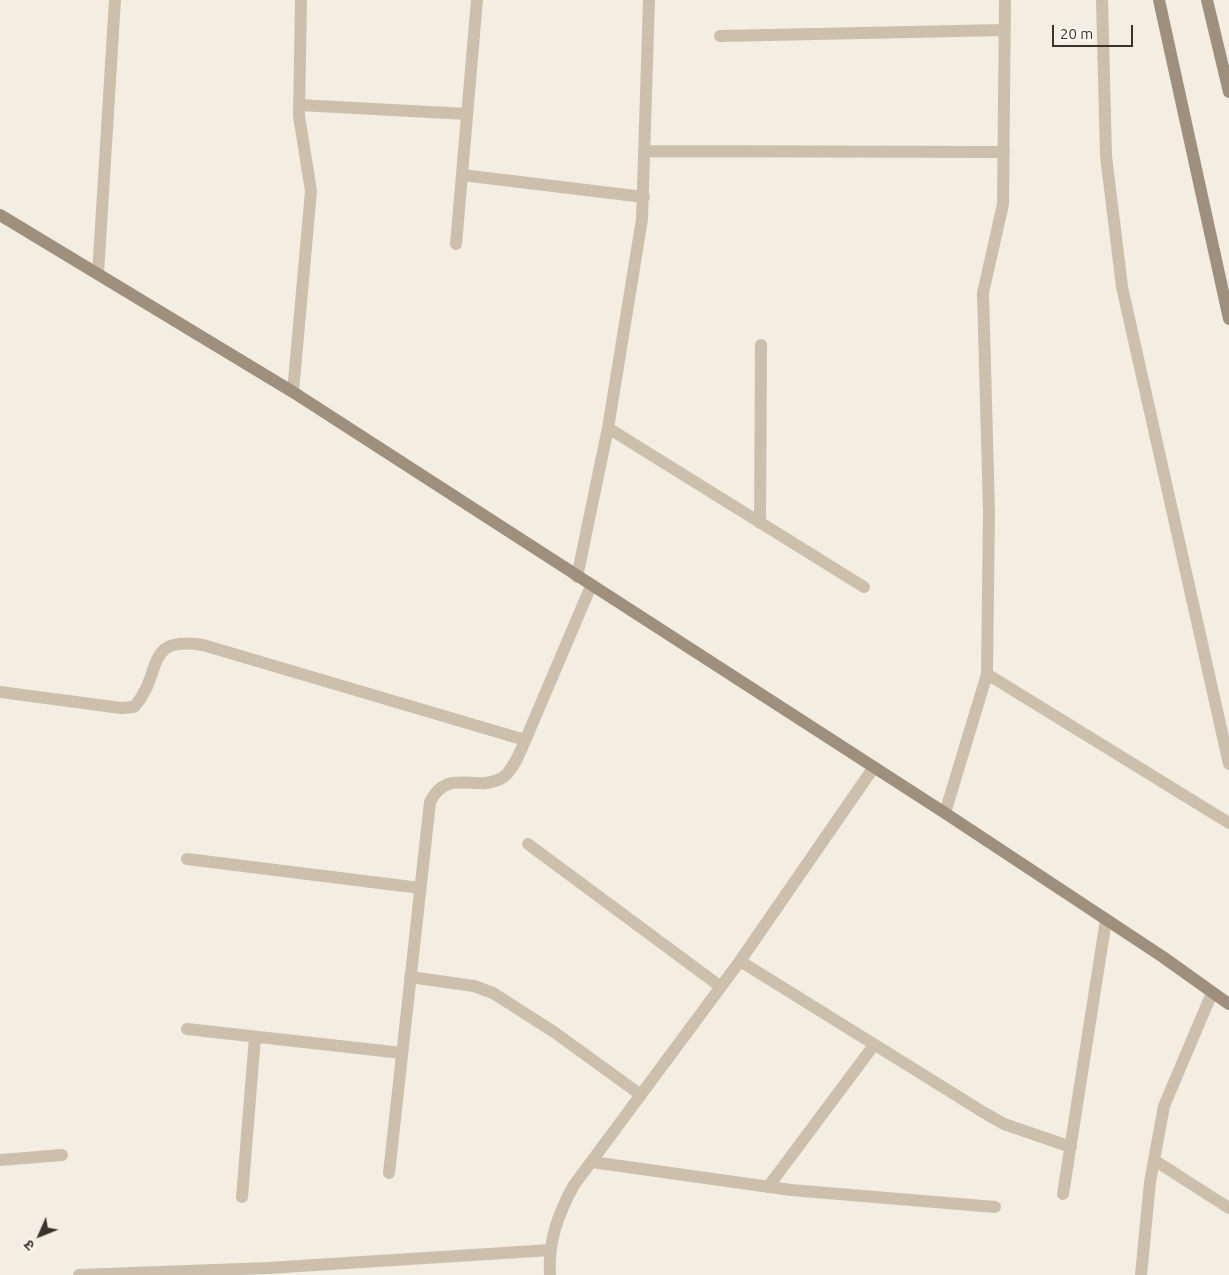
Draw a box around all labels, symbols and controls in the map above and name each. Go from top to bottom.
scale bar [1054,15,1135,47]
text: 20 m [1060,25,1093,42]
north arrow [15,1210,65,1260]
text: उ [21,1237,38,1254]

